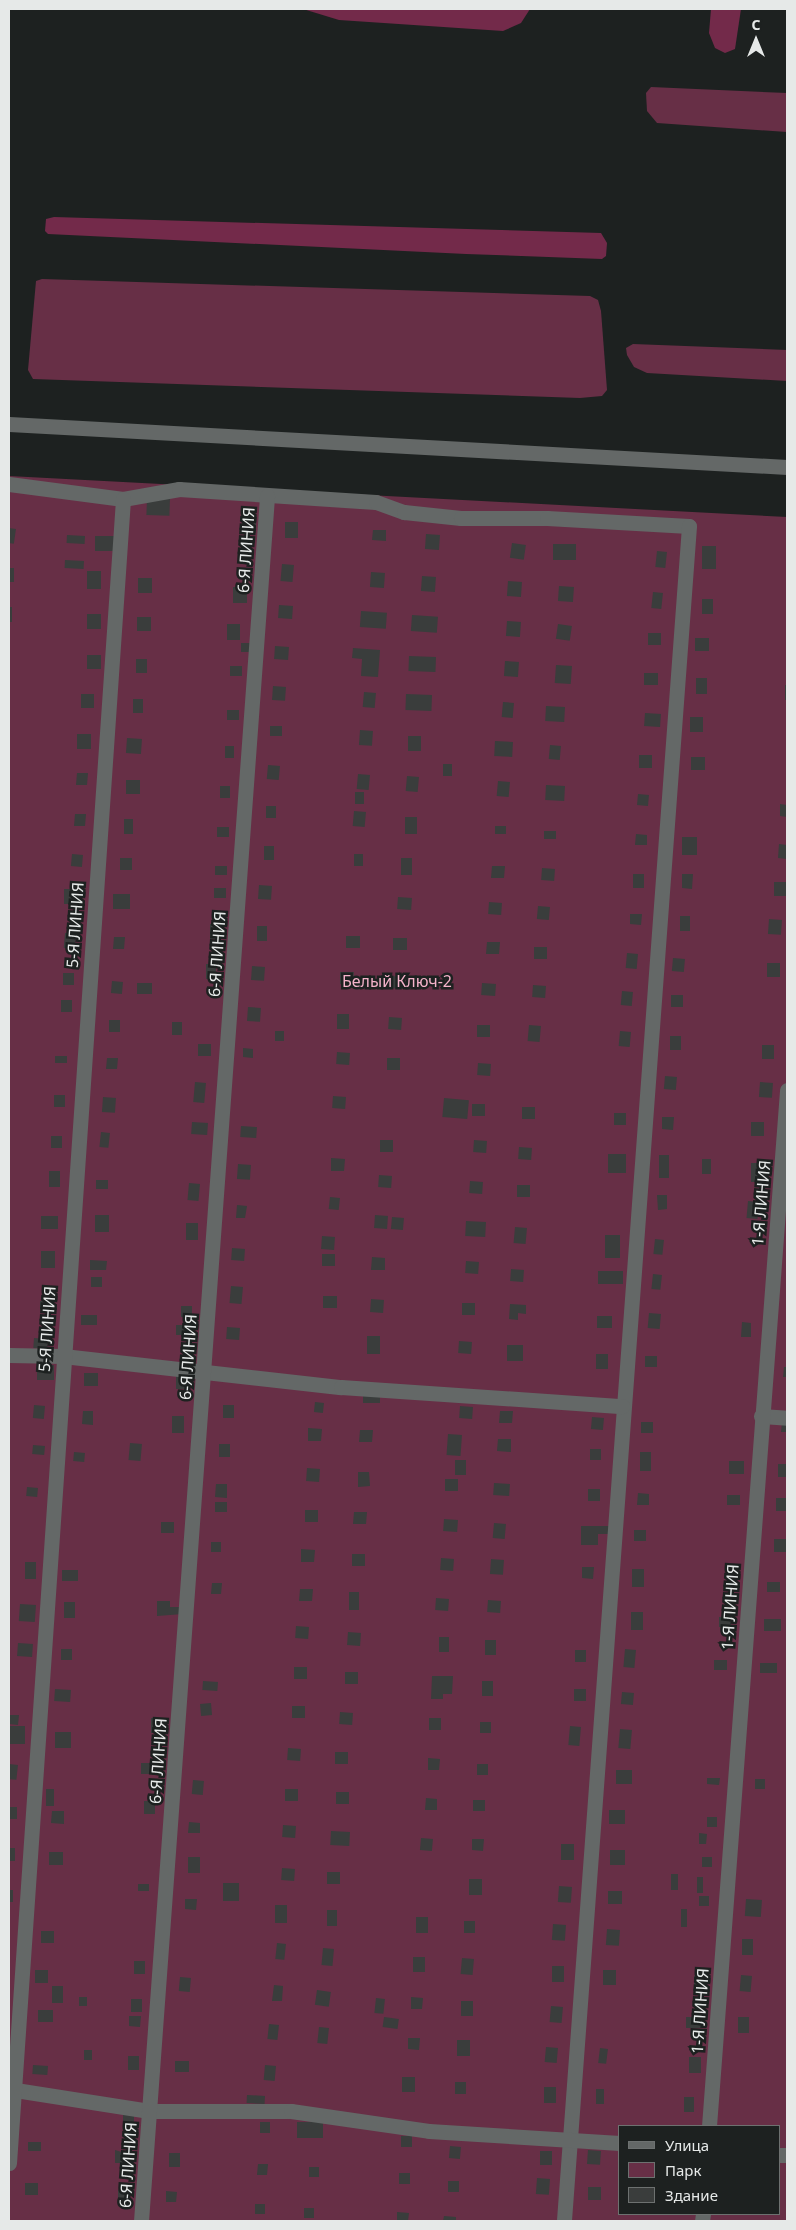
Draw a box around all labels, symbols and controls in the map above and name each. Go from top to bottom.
north arrow [731,15,781,65]
text: С [751,15,761,34]
street label: 6-Я ЛИНИЯ [233,506,259,594]
street label: 5-Я ЛИНИЯ [62,881,88,969]
street label: 6-Я ЛИНИЯ [204,910,230,998]
park label: Белый Ключ-2 [342,971,452,991]
street label: 1-Я ЛИНИЯ [748,1159,774,1247]
street label: 5-Я ЛИНИЯ [34,1285,60,1373]
street label: 6-Я ЛИНИЯ [175,1313,201,1401]
street label: 1-Я ЛИНИЯ [717,1563,743,1651]
street label: 6-Я ЛИНИЯ [145,1717,171,1805]
street label: 1-Я ЛИНИЯ [687,1967,713,2055]
street label: 6-Я ЛИНИЯ [115,2121,141,2209]
legend [618,2125,781,2215]
text: Улица [665,2135,709,2155]
text: Парк [665,2160,701,2180]
text: Здание [665,2185,718,2205]

